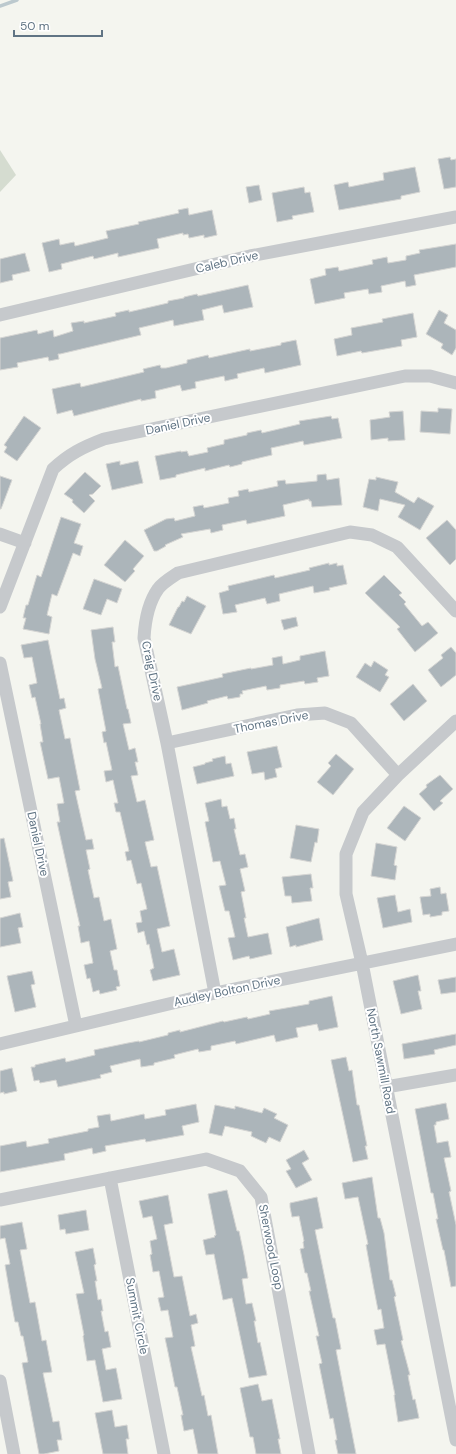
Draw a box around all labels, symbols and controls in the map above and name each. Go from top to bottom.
scale bar [14,12,102,38]
text: 50 m [20,18,49,34]
street label: Caleb Drive [194,247,260,277]
street label: Daniel Drive [144,409,212,439]
street label: Craig Drive [138,640,166,703]
street label: Thomas Drive [232,707,310,737]
street label: Daniel Drive [23,810,53,878]
street label: Audley Bolton Drive [172,972,282,1010]
street label: North Sawmill Road [363,1007,399,1115]
street label: Sherwood Loop [255,1203,287,1291]
street label: Summit Circle [122,1276,152,1356]

